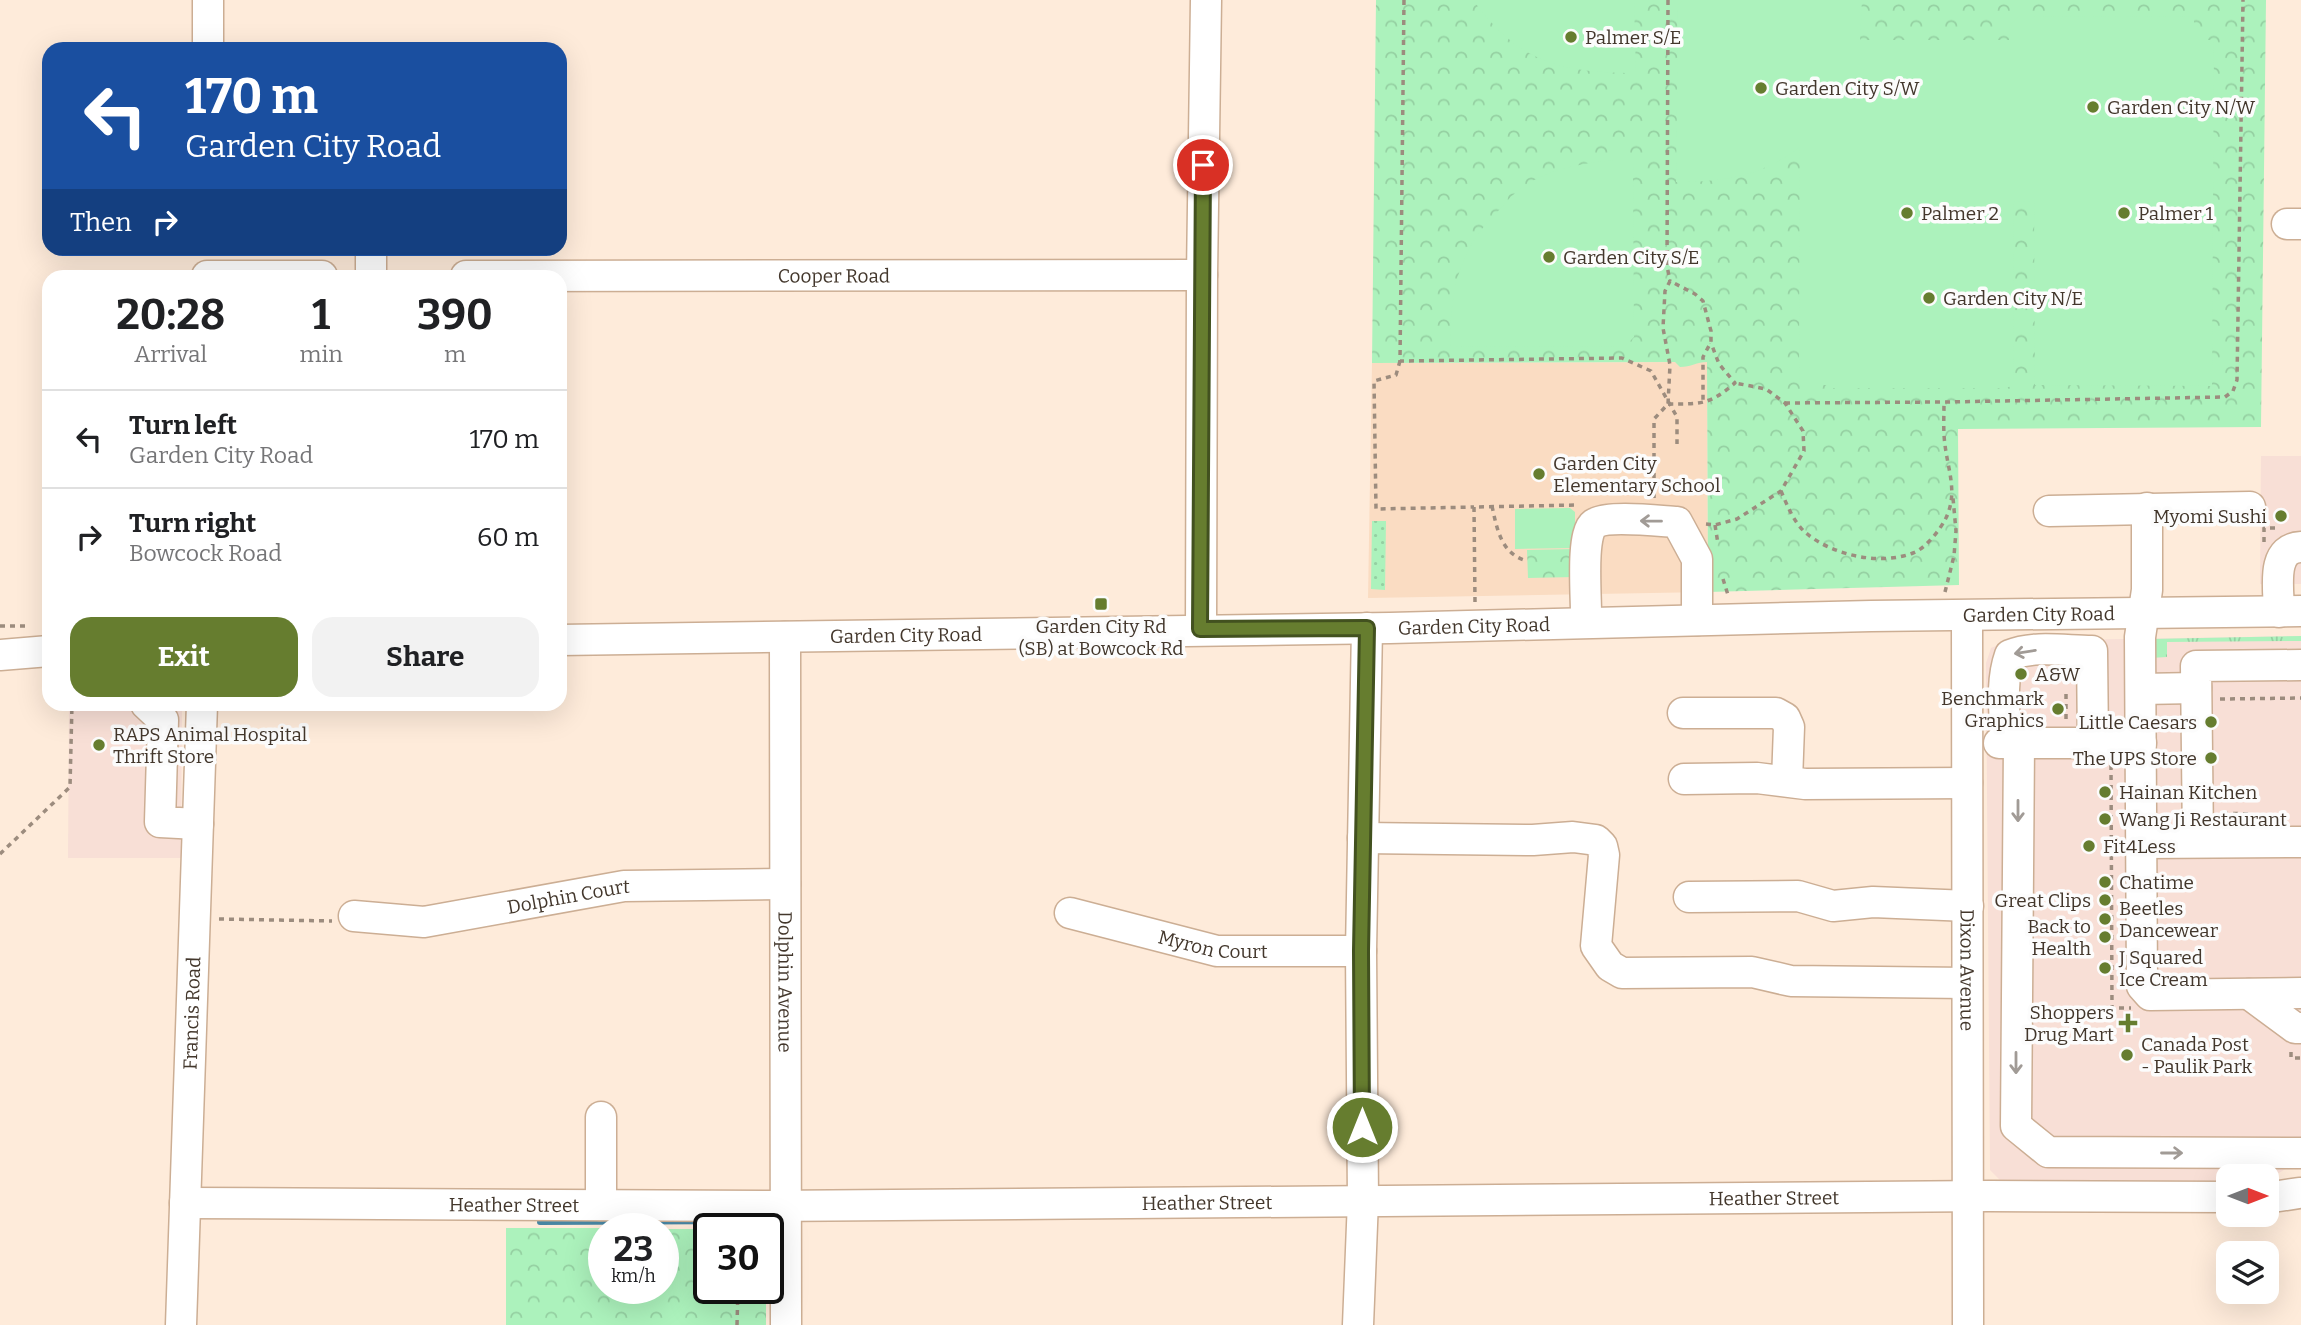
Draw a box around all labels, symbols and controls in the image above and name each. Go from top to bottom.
place label: Palmer S/E [1585,26,1681,49]
marker: Palmer S/E [1563,29,1579,45]
text: 170 m [185,67,318,126]
icon: left [70,70,161,161]
place label: Garden City S/W [1775,77,1920,100]
marker: Garden City S/W [1753,80,1769,96]
place label: Garden City N/W [2107,96,2256,119]
marker: Garden City N/W [2085,99,2101,115]
text: Garden City Road [185,127,441,165]
pin [1173,135,1233,195]
icon: arrive [1184,146,1222,184]
place label: Palmer 2 [1921,202,1999,225]
place label: Palmer 1 [2138,202,2213,225]
icon: right [146,203,184,241]
marker: Palmer 2 [1899,205,1915,221]
marker: Palmer 1 [2116,205,2132,221]
text: Then [70,207,132,238]
place label: Garden City S/E [1563,246,1699,269]
marker: Garden City S/E [1541,249,1557,265]
street label: Cooper Road [778,264,890,288]
place label: Garden City N/E [1943,287,2083,310]
text: 20:28 [116,290,225,340]
text: 1 [312,290,330,340]
text: 390 [417,290,493,340]
marker: Garden City N/E [1921,290,1937,306]
text: Arrival [134,340,207,368]
text: min [299,340,343,368]
text: m [444,340,466,368]
text: Turn left [129,410,237,441]
icon: left [70,420,108,458]
text: 170 m [469,424,539,455]
text: Garden City Road [129,441,313,469]
place label: Garden City Elementary School [1553,452,1720,497]
marker: Garden City Elementary School [1531,466,1547,482]
place label: Myomi Sushi [2153,505,2267,528]
text: Turn right [129,508,256,539]
marker: Myomi Sushi [2273,508,2289,524]
one-way arrow [1640,514,1663,528]
icon: right [70,518,108,556]
text: 60 m [477,522,539,553]
text: Bowcock Road [129,539,282,567]
marker: Garden City Rd (SB) at Bowcock Rd [1093,596,1109,612]
street label: Garden City Road [1962,602,2115,627]
street label: Garden City Road [1397,613,1550,640]
place label: Garden City Rd (SB) at Bowcock Rd [1018,615,1184,660]
button: Exit [70,617,298,697]
button: Share [312,617,539,697]
street label: Garden City Road [830,623,982,648]
one-way arrow [2014,646,2036,659]
place label: A&W [2035,663,2081,686]
marker: A&W [2013,666,2029,682]
place label: Benchmark Graphics [1941,687,2044,732]
marker: Benchmark Graphics [2050,701,2066,717]
place label: Little Caesars [2079,711,2197,734]
marker: Little Caesars [2203,714,2219,730]
place label: RAPS Animal Hospital Thrift Store [113,723,307,768]
marker: RAPS Animal Hospital Thrift Store [91,737,107,753]
place label: The UPS Store [2073,747,2197,770]
marker: The UPS Store [2203,750,2219,766]
place label: Hainan Kitchen [2119,781,2257,804]
marker: Hainan Kitchen [2097,784,2113,800]
one-way arrow [2011,799,2025,822]
place label: Wang Ji Restaurant [2119,808,2287,831]
marker: Wang Ji Restaurant [2097,811,2113,827]
place label: Fit4Less [2103,835,2176,858]
marker: Fit4Less [2081,838,2097,854]
place label: Chatime [2119,871,2194,894]
marker: Chatime [2097,874,2113,890]
street label: Dolphin Court [505,875,630,919]
place label: Great Clips [1994,889,2091,912]
marker: Great Clips [2097,892,2113,908]
place label: Beetles Dancewear [2119,897,2219,942]
street label: Dixon Avenue [1955,909,1979,1031]
street label: Dolphin Avenue [773,911,797,1053]
marker: Beetles Dancewear [2097,911,2113,927]
place label: Back to Health [2027,915,2091,960]
street label: Myron Court [1156,925,1268,963]
marker: Back to Health [2097,929,2113,945]
place label: J Squared Ice Cream [2118,946,2208,991]
street label: Francis Road [179,956,205,1070]
marker: J Squared Ice Cream [2097,960,2113,976]
place label: Shoppers Drug Mart [2024,1001,2114,1046]
marker: Shoppers Drug Mart [2120,1015,2136,1031]
place label: Canada Post - Paulik Park [2141,1033,2253,1078]
marker: Canada Post - Paulik Park [2119,1047,2135,1063]
one-way arrow [2010,1051,2023,1074]
position arrow [1325,1090,1399,1164]
one-way arrow [2160,1146,2183,1160]
north arrow [2216,1164,2278,1227]
map controls [2216,1164,2279,1304]
street label: Heather Street [1709,1186,1839,1210]
street label: Heather Street [1142,1191,1272,1215]
street label: Heather Street [449,1193,579,1217]
speed limit sign: 30 [693,1213,784,1304]
text: 23 [614,1228,653,1270]
button: layers [2216,1241,2279,1304]
text: km/h [611,1265,656,1287]

